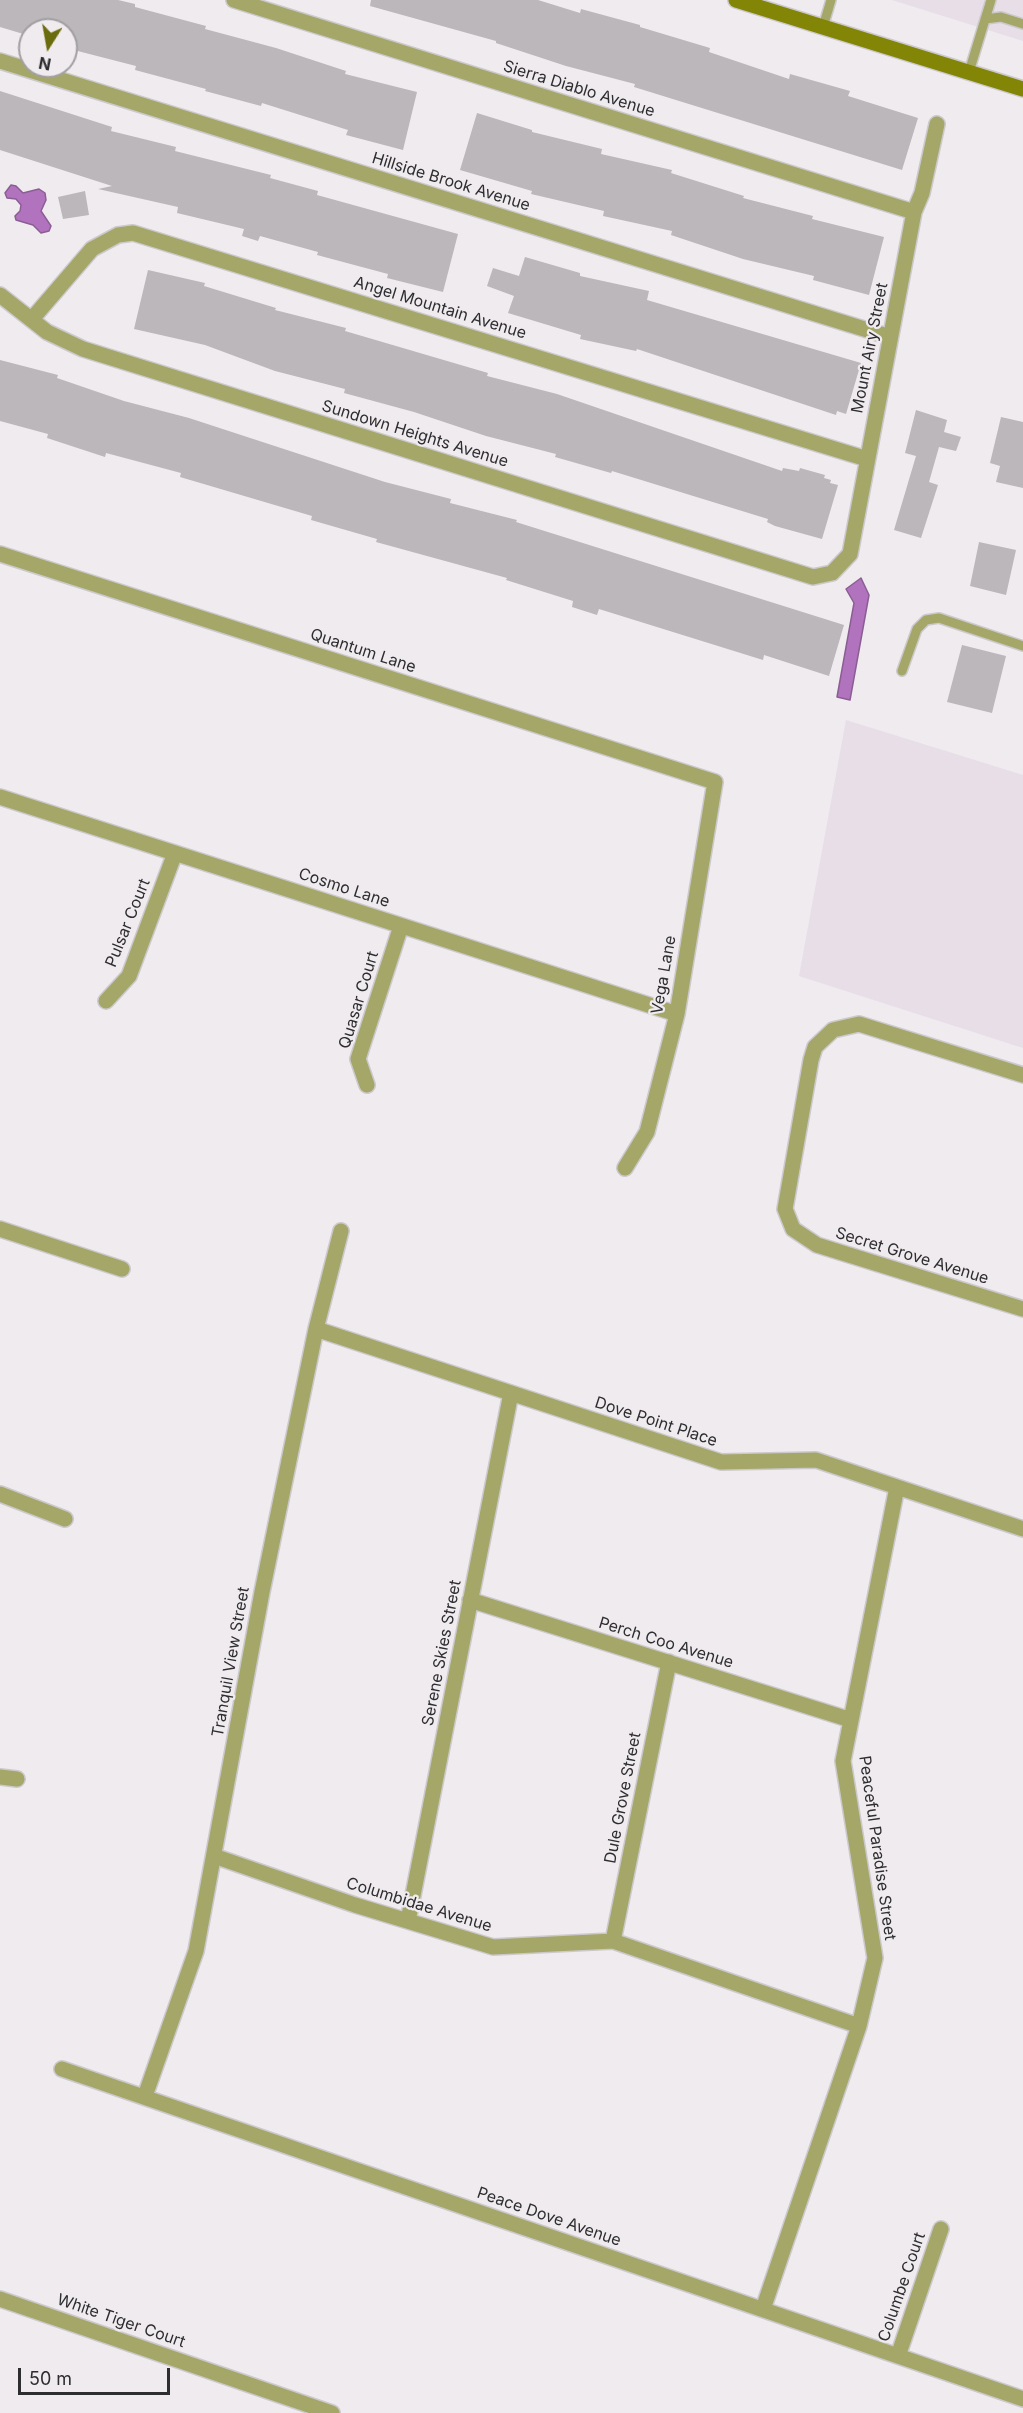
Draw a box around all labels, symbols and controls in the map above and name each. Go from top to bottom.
north arrow [18,18,78,78]
text: N [37,53,53,75]
street label: Sierra Diablo Avenue [501,57,657,121]
street label: Hillside Brook Avenue [370,149,532,215]
street label: Angel Mountain Avenue [351,273,529,343]
street label: Mount Airy Street [848,281,892,415]
street label: Sundown Heights Avenue [319,396,511,472]
street label: Quantum Lane [308,625,418,677]
street label: Cosmo Lane [296,864,392,912]
street label: Pulsar Court [102,876,154,970]
street label: Vega Lane [648,934,680,1016]
street label: Quasar Court [335,949,383,1051]
street label: Secret Grove Avenue [833,1224,991,1288]
street label: Dove Point Place [592,1393,720,1451]
street label: Serene Skies Street [418,1578,466,1728]
street label: Tranquil View Street [208,1585,254,1739]
street label: Perch Coo Avenue [596,1613,736,1673]
street label: Dule Grove Street [601,1731,645,1865]
street label: Peaceful Paradise Street [855,1755,899,1941]
street label: Columbidae Avenue [344,1874,494,1936]
street label: Peace Dove Avenue [474,2183,624,2251]
street label: Columbe Court [874,2230,930,2344]
street label: White Tiger Court [54,2290,188,2352]
scale bar [21,2356,172,2394]
text: 50 m [29,2368,72,2389]

